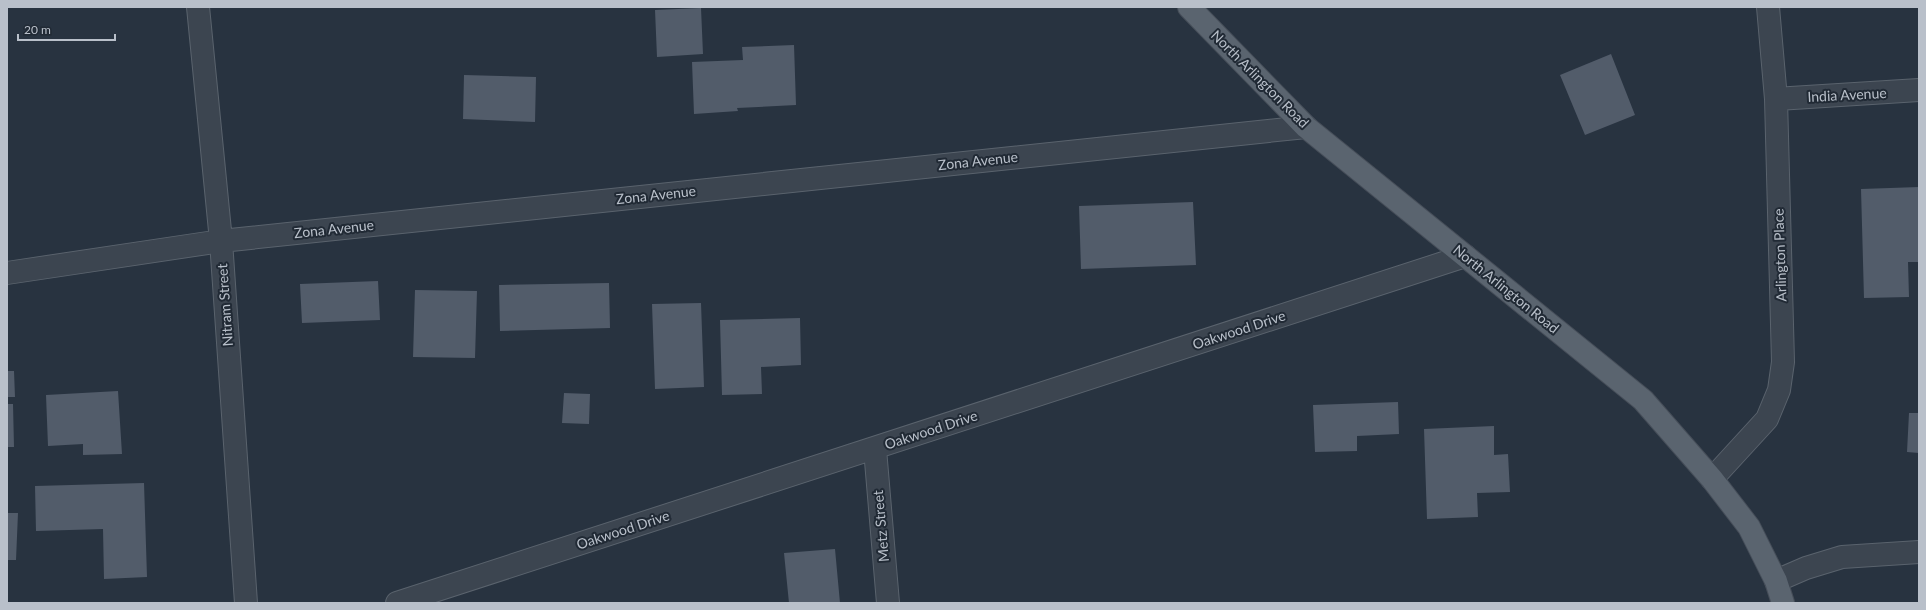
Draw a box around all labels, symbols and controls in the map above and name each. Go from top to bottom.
scale bar [18,16,115,42]
text: 20 m [24,22,51,37]
street label: North Arlington Road [1208,26,1313,131]
street label: India Avenue [1807,84,1887,105]
street label: Zona Avenue [937,148,1019,173]
street label: Zona Avenue [615,182,697,207]
street label: Arlington Place [1769,208,1790,302]
street label: Zona Avenue [293,216,375,241]
street label: North Arlington Road [1450,241,1563,336]
street label: Nitram Street [213,263,236,347]
street label: Oakwood Drive [1190,307,1287,353]
street label: Oakwood Drive [882,407,979,453]
street label: Metz Street [869,489,892,563]
street label: Oakwood Drive [574,507,671,553]

